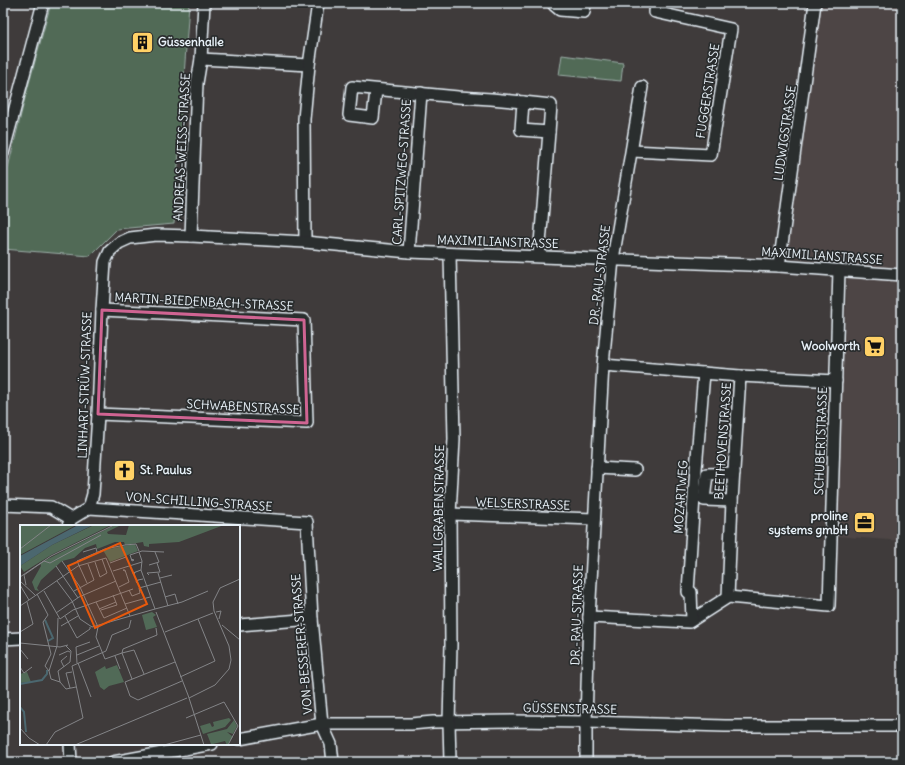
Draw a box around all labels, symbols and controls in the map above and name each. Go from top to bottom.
building icon: Güssenhalle [129,29,155,55]
place label: Güssenhalle [158,34,224,49]
street label: FUGGERSTRASSE [693,42,722,139]
street label: ANDREAS-WEISS-STRASSE [170,72,193,221]
street label: LUDWIGSTRASSE [770,84,799,182]
street label: CARL-SPITZWEG-STRASSE [389,99,414,245]
street label: DR.-RAU-STRASSE [586,224,613,326]
street label: MAXIMILIANSTRASSE [437,232,559,251]
street label: MAXIMILIANSTRASSE [761,244,883,267]
street label: MARTIN-BIEDENBACH-STRASSE [114,289,294,314]
street label: LINHART-STRÜW-STRASSE [74,311,95,459]
supermarket icon: Woolworth [862,333,888,359]
place label: Woolworth [801,338,860,353]
street label: BEETHOVENSTRASSE [711,382,734,500]
street label: SCHUBERTSTRASSE [811,386,830,495]
street label: SCHWABENSTRASSE [186,396,300,417]
street label: WALLGRABENSTRASSE [430,444,447,572]
church icon: St. Paulus [111,457,137,483]
street label: MOZARTWEG [670,459,691,534]
place label: St. Paulus [140,462,192,477]
street label: VON-SCHILLING-STRASSE [125,489,273,514]
street label: WELSERSTRASSE [476,494,571,513]
place label: proline systems gmbH [769,508,849,538]
office icon: proline systems gmbH [851,510,877,536]
inset map [20,525,240,745]
street label: DR.-RAU-STRASSE [567,564,586,666]
street label: VON-BESSERER-STRASSE [288,573,315,715]
street label: GÜSSENSTRASSE [523,700,617,717]

